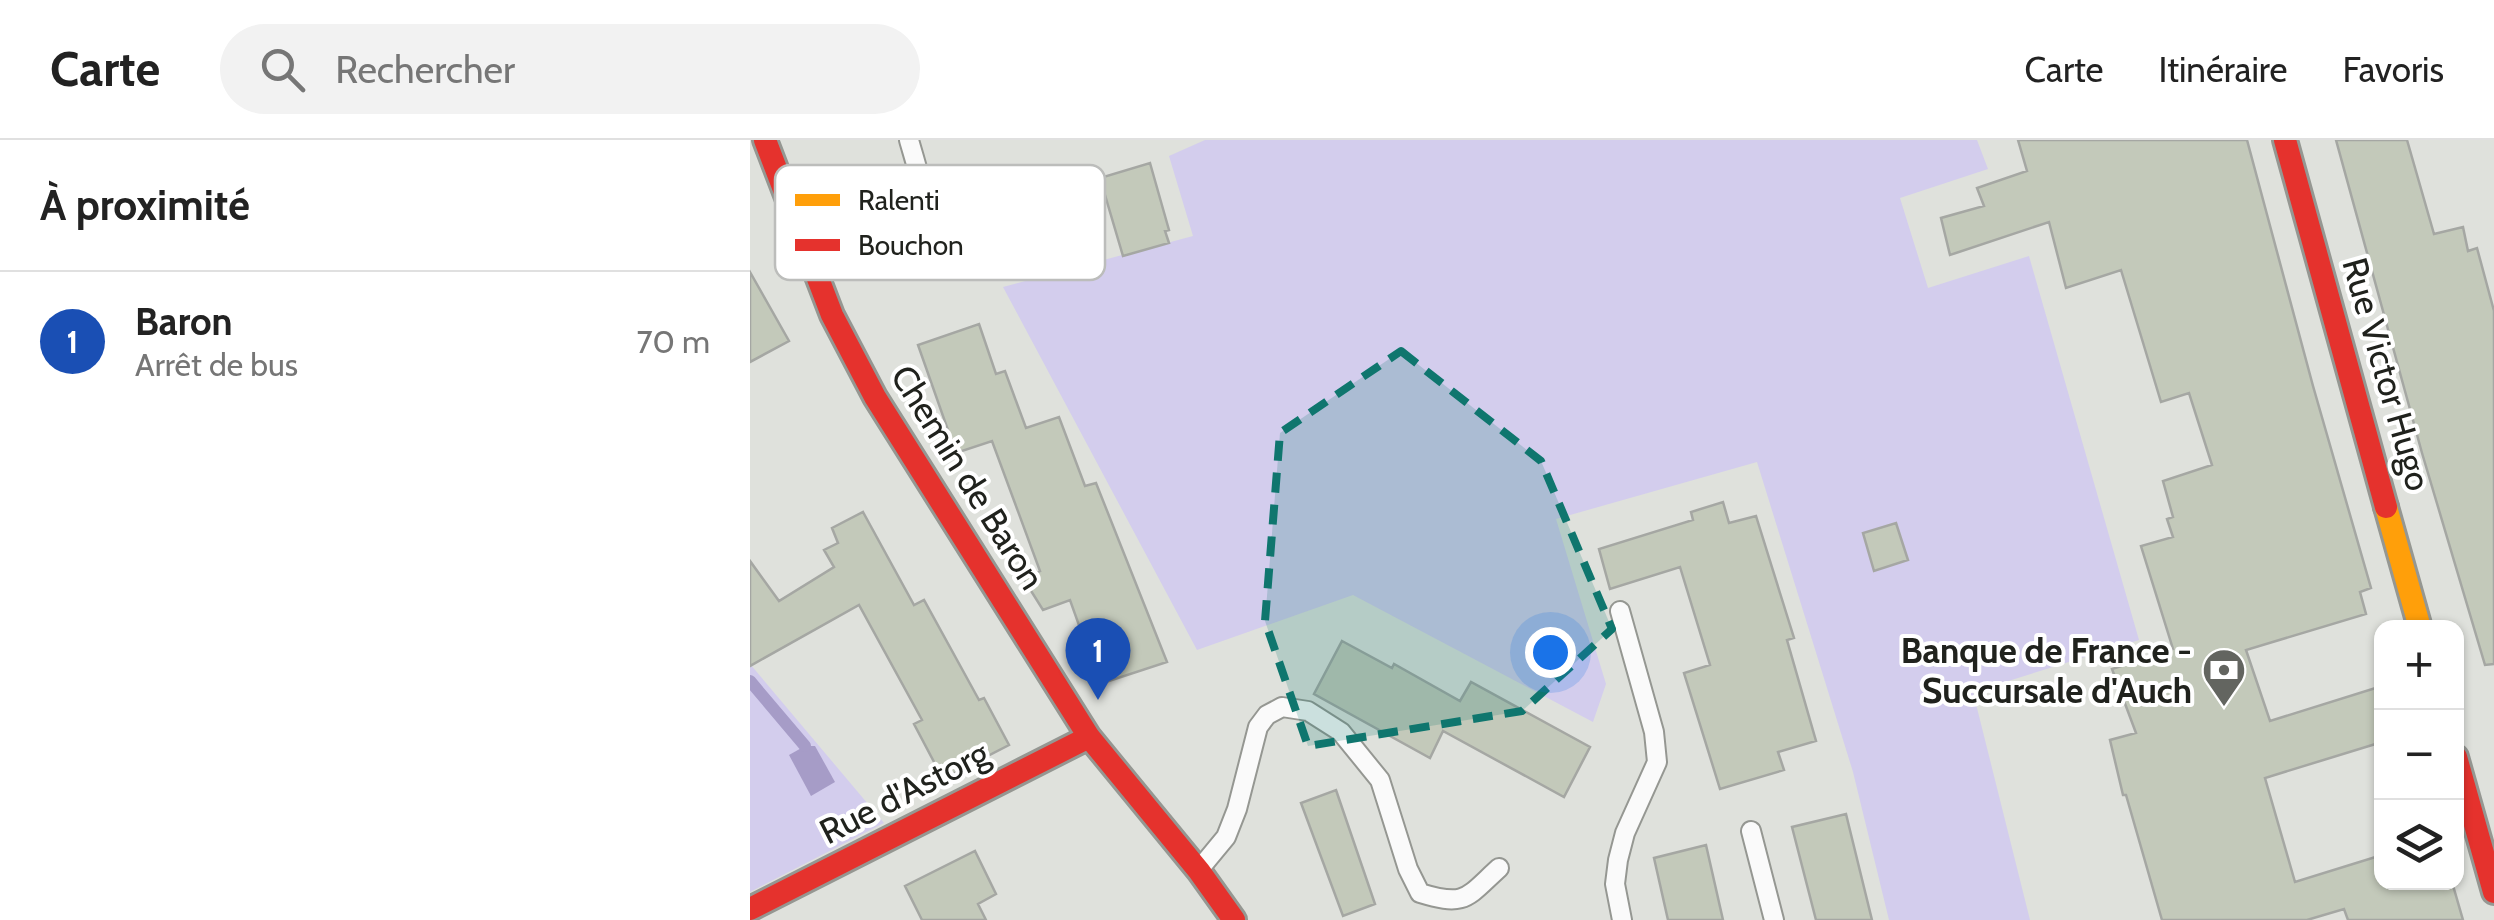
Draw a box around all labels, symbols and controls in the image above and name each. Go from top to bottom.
search box [220,24,920,114]
text: Carte [50,40,160,98]
icon: search [255,42,310,97]
text: Rechercher [335,46,515,93]
text: Carte [2025,48,2104,91]
text: Itinéraire [2159,48,2287,91]
text: Favoris [2342,48,2444,91]
legend [775,165,1105,280]
text: À proximité [40,179,250,231]
text: Ralenti [858,183,940,217]
text: Bouchon [858,228,964,262]
street label: Rue Victor Hugo [2333,253,2441,495]
text: Baron [135,298,233,345]
text: 1 [67,322,78,361]
text: 70 m [637,322,710,361]
text: Arrêt de bus [135,345,298,384]
street label: Chemin de Baron [882,357,1054,597]
pin: 1 [1066,618,1130,700]
map controls [2374,620,2464,890]
button: + [2374,620,2464,710]
your location [1525,627,1576,678]
place label: Banque de France - Succursale d'Auch [1901,629,2192,712]
bank icon: Banque de France - Succursale d'Auch [2201,647,2247,708]
button: − [2374,710,2464,800]
street label: Rue d'Astorg [812,731,996,853]
button: layers [2374,800,2464,890]

